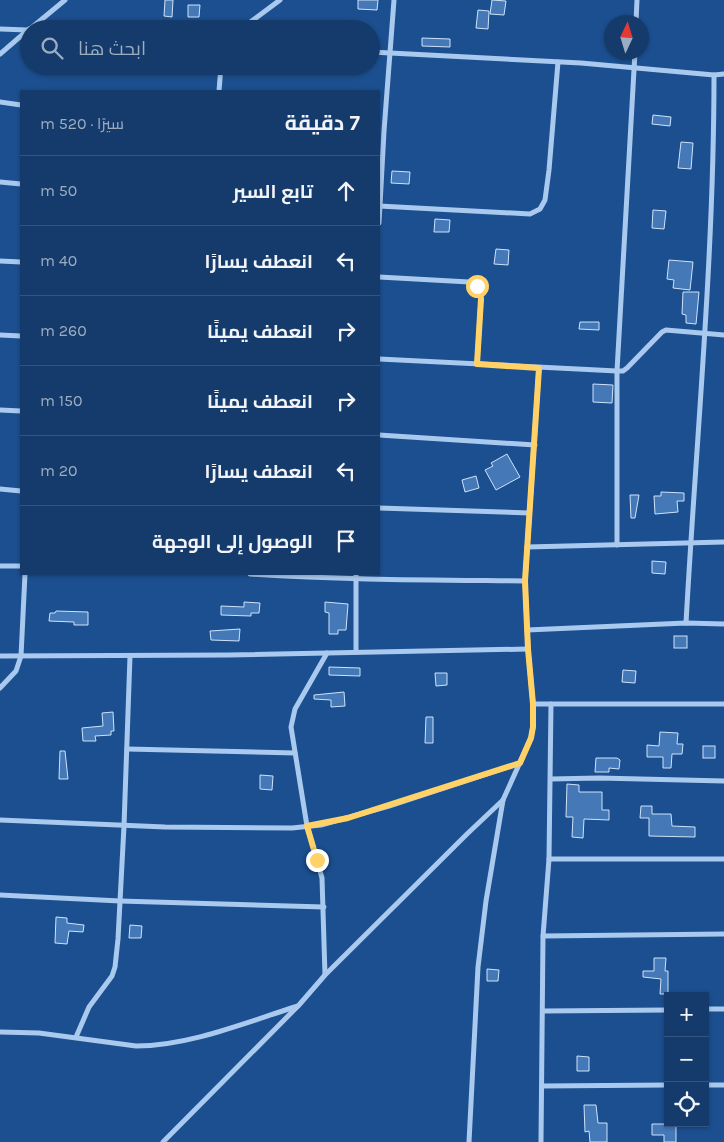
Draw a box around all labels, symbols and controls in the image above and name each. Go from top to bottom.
north arrow [604,15,649,60]
search box [20,20,380,75]
icon: search [38,34,66,62]
text: ابحث هنا [78,38,146,60]
text: 7 دقيقة [285,111,360,135]
text: سيرًا · 520 m [40,114,124,133]
icon: ahead [332,177,360,205]
text: 50 m [40,181,77,200]
text: تابع السير [233,181,313,203]
icon: left [332,247,360,275]
text: 40 m [40,251,77,270]
text: انعطف يسارًا [205,251,313,273]
route start [466,275,489,298]
icon: right [332,317,360,345]
text: 260 m [40,321,87,340]
text: انعطف يمينًا [207,321,313,343]
icon: right [332,387,360,415]
text: 150 m [40,391,83,410]
text: انعطف يمينًا [207,391,313,413]
icon: left [332,457,360,485]
text: 20 m [40,461,78,480]
text: انعطف يسارًا [205,461,313,483]
icon: arrive [332,527,360,555]
text: الوصول إلى الوجهة [152,531,313,553]
route end [306,849,329,872]
map controls [664,992,709,1127]
button: + [664,992,709,1037]
button: − [664,1037,709,1082]
button: locate [664,1082,709,1127]

